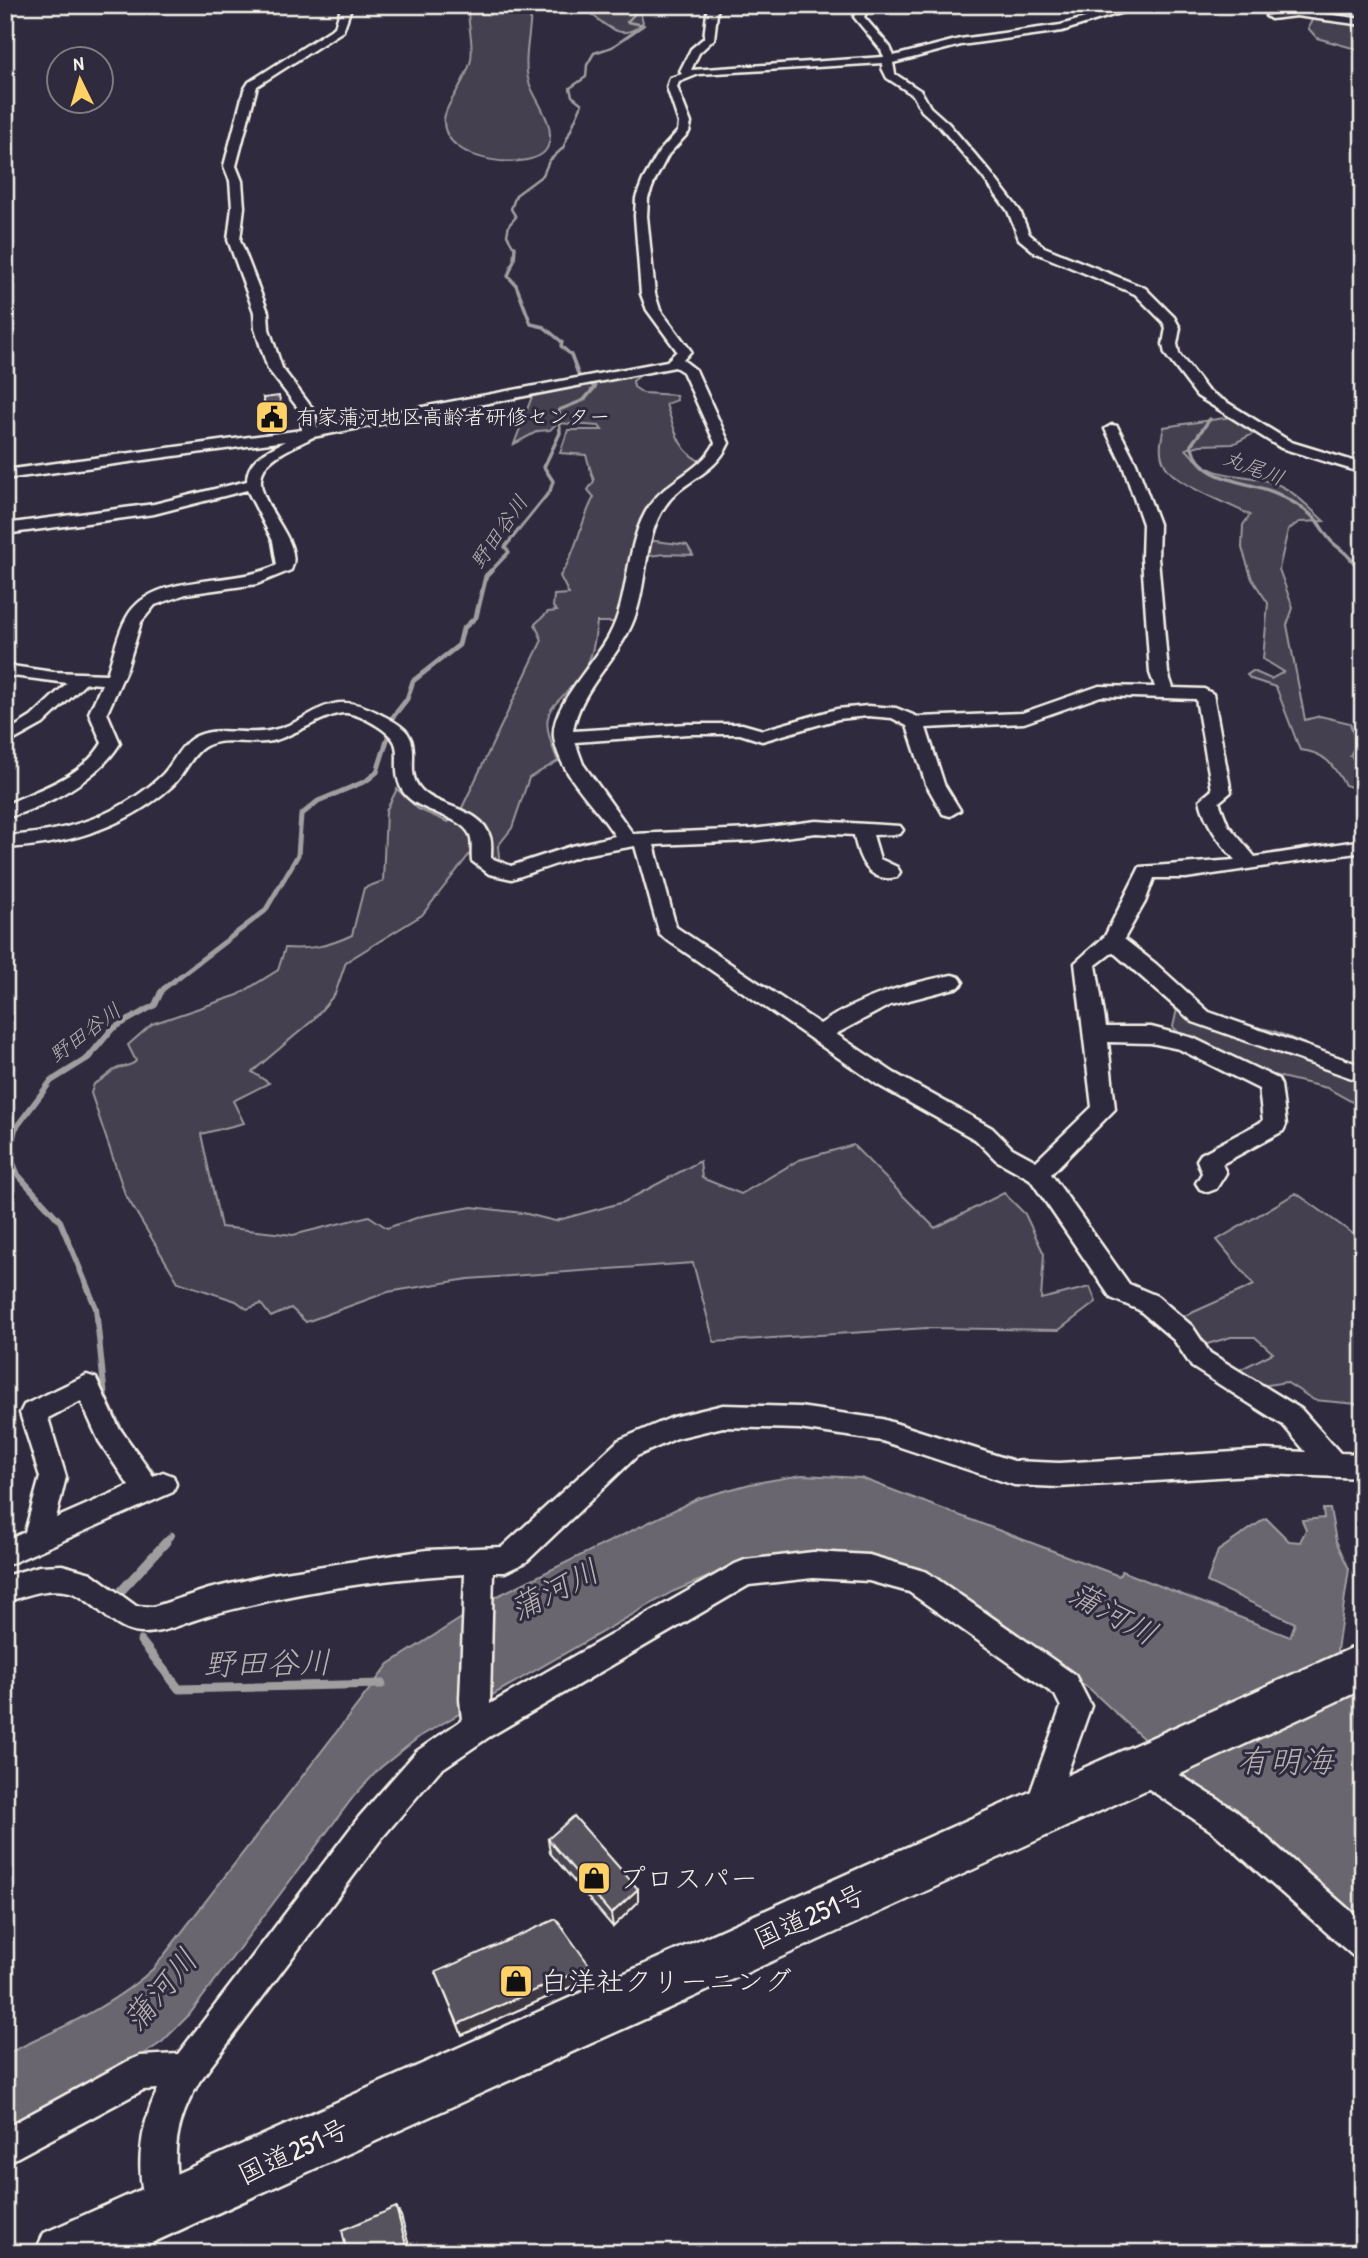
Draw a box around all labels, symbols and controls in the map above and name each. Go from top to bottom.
north arrow [46,46,116,116]
text: N [72,50,85,76]
public building icon: 有家蒲河地区高齢者研修センター [253,398,291,436]
place label: 有家蒲河地区高齢者研修センター [296,402,610,431]
water label: 丸尾川 [1220,443,1289,492]
water label: 野田谷川 [463,489,535,574]
water label: 野田谷川 [42,996,127,1069]
water label: 蒲河川 [501,1549,606,1631]
water label: 蒲河川 [1061,1570,1166,1655]
water label: 野田谷川 [203,1640,331,1685]
water label: 有明海 [1237,1739,1335,1782]
shop icon: プロスパー [575,1859,613,1897]
place label: プロスパー [618,1859,758,1897]
street label: 国道251号 [747,1874,871,1958]
water label: 蒲河川 [112,1939,207,2040]
shop icon: 白洋社クリーニング [497,1962,535,2000]
place label: 白洋社クリーニング [540,1962,792,2000]
street label: 国道251号 [231,2109,355,2193]

